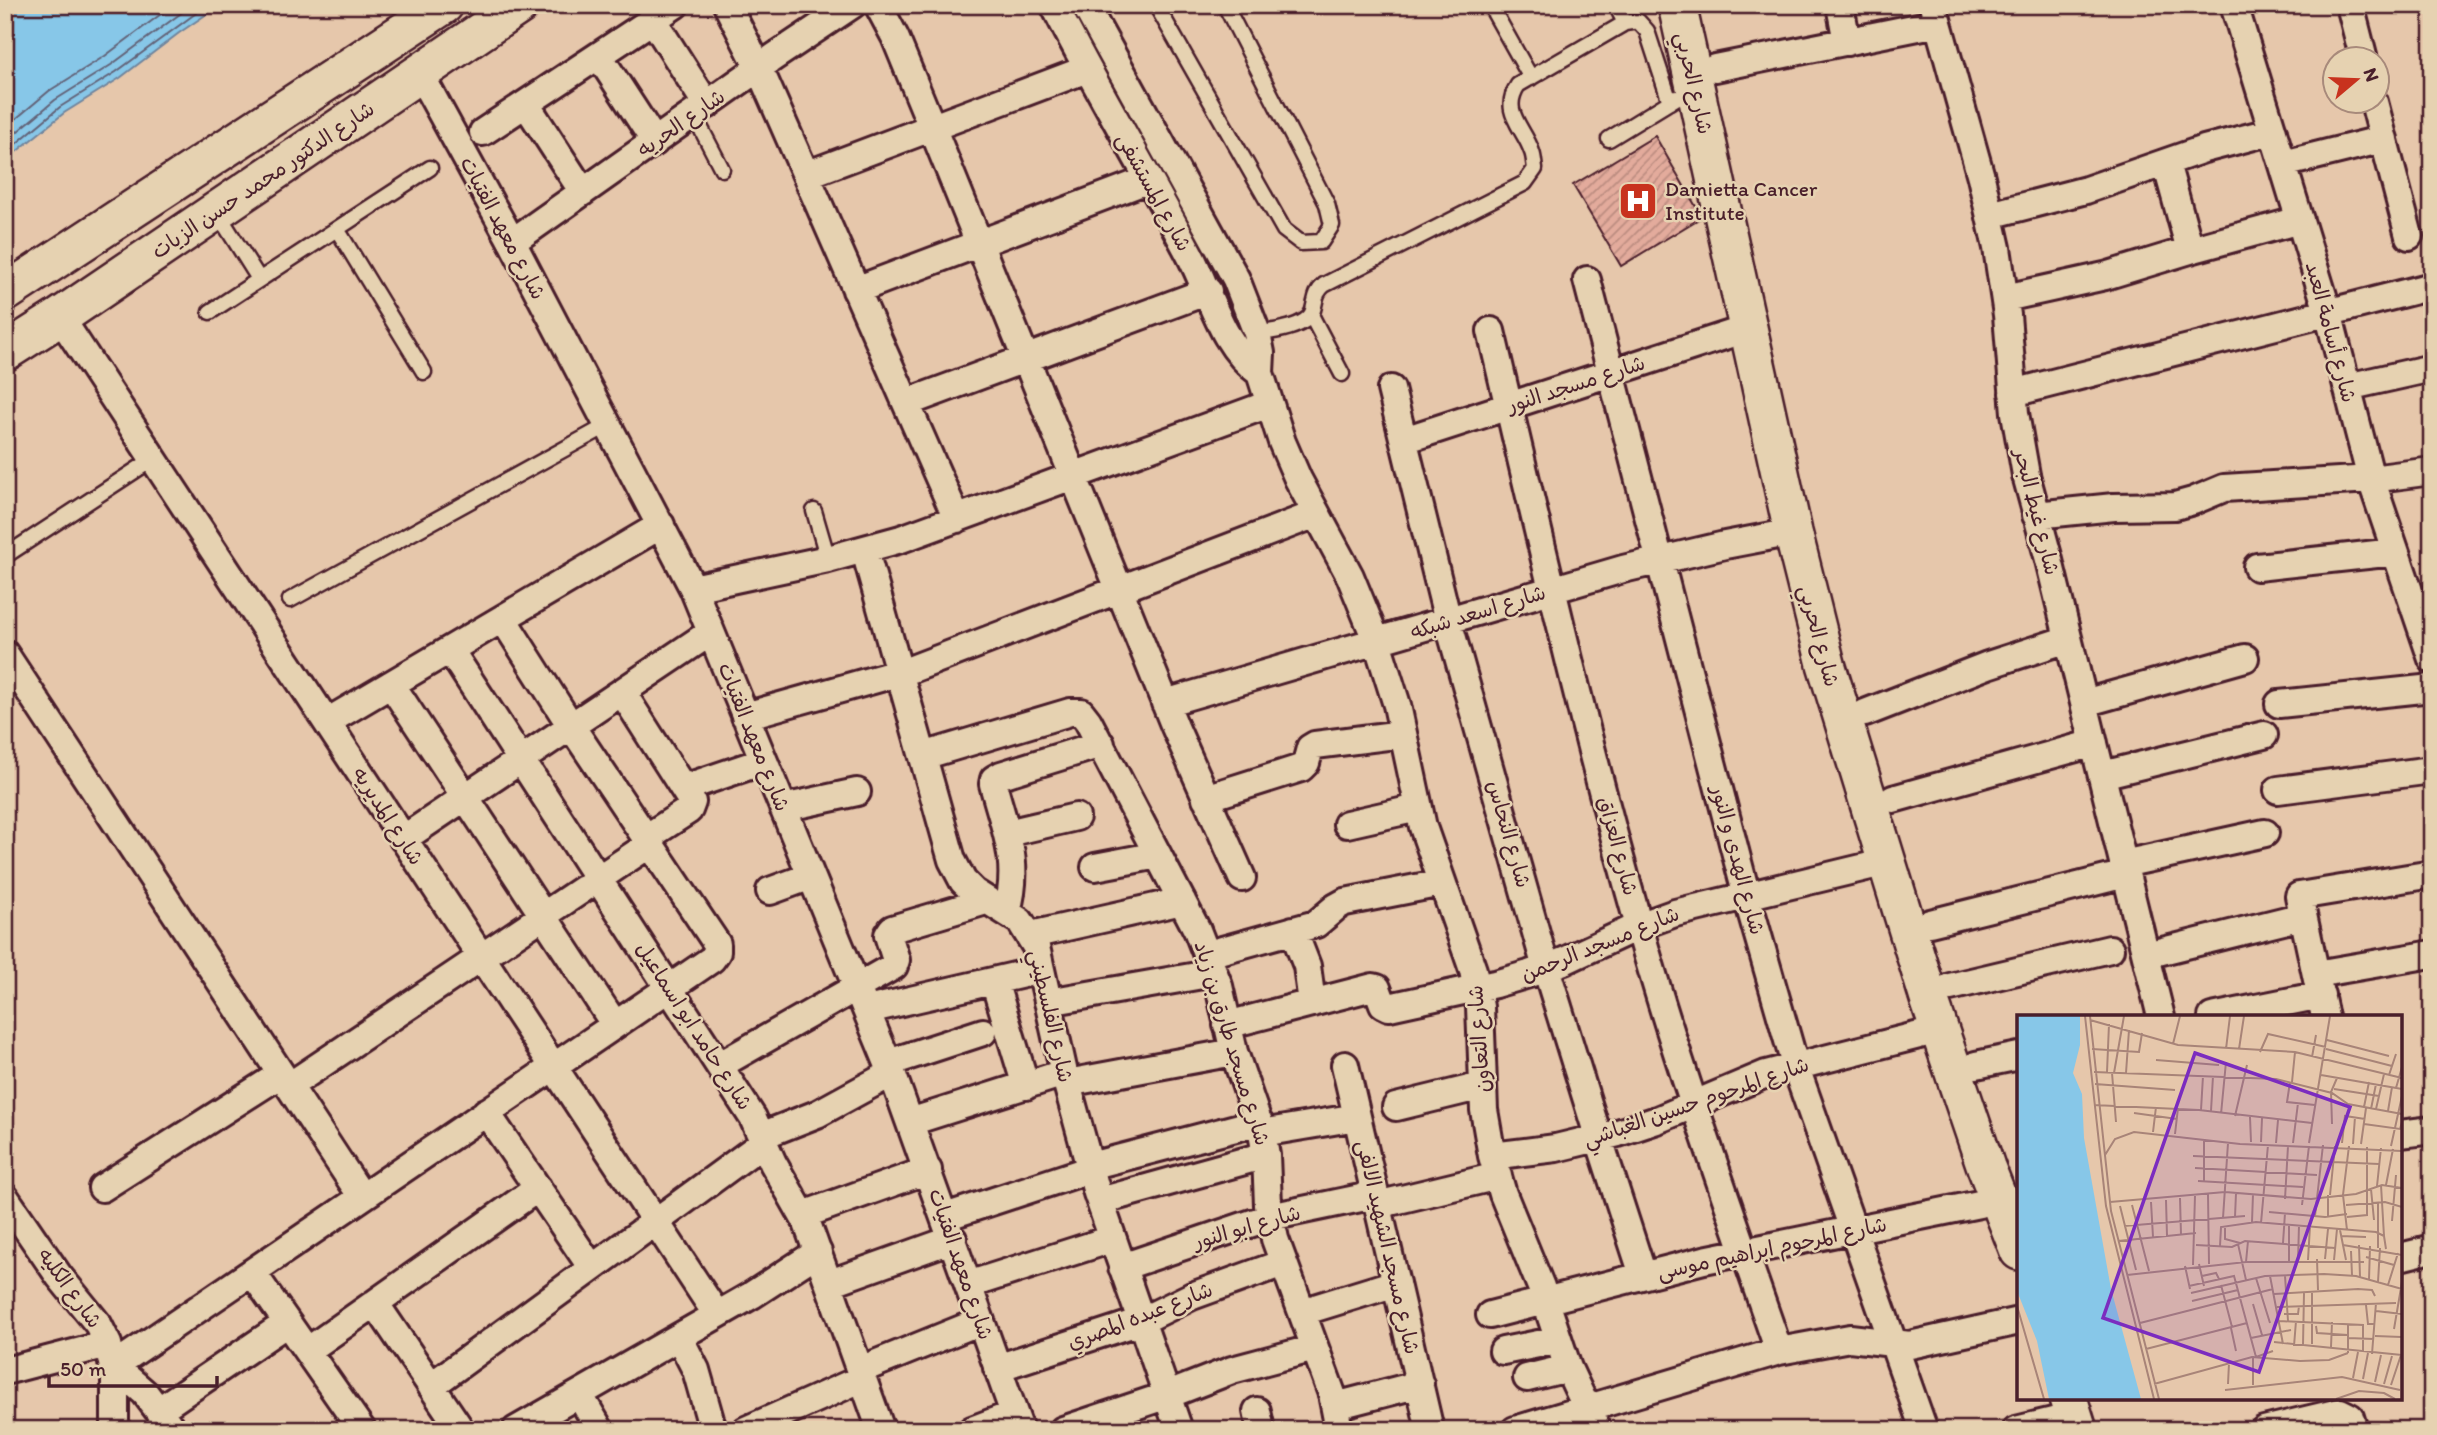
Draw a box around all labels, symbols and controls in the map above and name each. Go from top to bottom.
street label: شارع الحربي [1664,29,1718,138]
north arrow [2322,46,2392,116]
text: N [2359,65,2385,84]
street label: شارع الحريه [632,83,731,164]
street label: شارع الدكتور محمد حسن الزيات [147,96,381,266]
street label: شارع المستشفى [1109,128,1197,257]
street label: شارع معهد الفتيات [453,152,552,305]
place label: Damietta Cancer Institute [1665,176,1818,225]
hospital icon: Damietta Cancer Institute [1617,180,1659,222]
street label: شارع أسامة العبد [2298,259,2362,406]
street label: شارع مسجد النور [1502,349,1649,421]
street label: شارع غيط البحر [2006,444,2065,578]
street label: شارع اسعد شبكه [1407,579,1549,647]
street label: شارع الحربي [1787,582,1845,691]
street label: شارع معهد الفتيات [710,659,796,816]
street label: شارع المديريه [345,762,429,871]
street label: شارع النحاس [1479,777,1537,891]
street label: شارع الهدى و النور [1703,781,1770,938]
street label: شارع العزاق [1590,794,1644,899]
street label: شارع مسجد الرحمن [1517,900,1684,990]
street label: شارع حامد ابو اسماعيل [628,937,758,1116]
street label: شارع مسجد طارق بن زياد [1187,938,1276,1149]
street label: شارع الفلسطيني [1017,947,1079,1086]
street label: شارع التعاون [1462,984,1498,1094]
inset map [2017,1015,2402,1400]
street label: شارع المرحوم حسين الغباشي [1580,1051,1814,1159]
street label: شارع مسجد الشهيد الالفى [1349,1137,1425,1357]
street label: شارع معهد الفتيات [921,1185,999,1344]
street label: شارع ابو النور [1188,1199,1304,1257]
street label: شارع المرحوم ابراهيم موسى [1655,1211,1890,1288]
street label: شارع الكليه [31,1243,108,1334]
street label: شارع عبده المصري [1064,1276,1217,1358]
scale bar [49,1344,217,1388]
text: 50 m [60,1356,107,1381]

